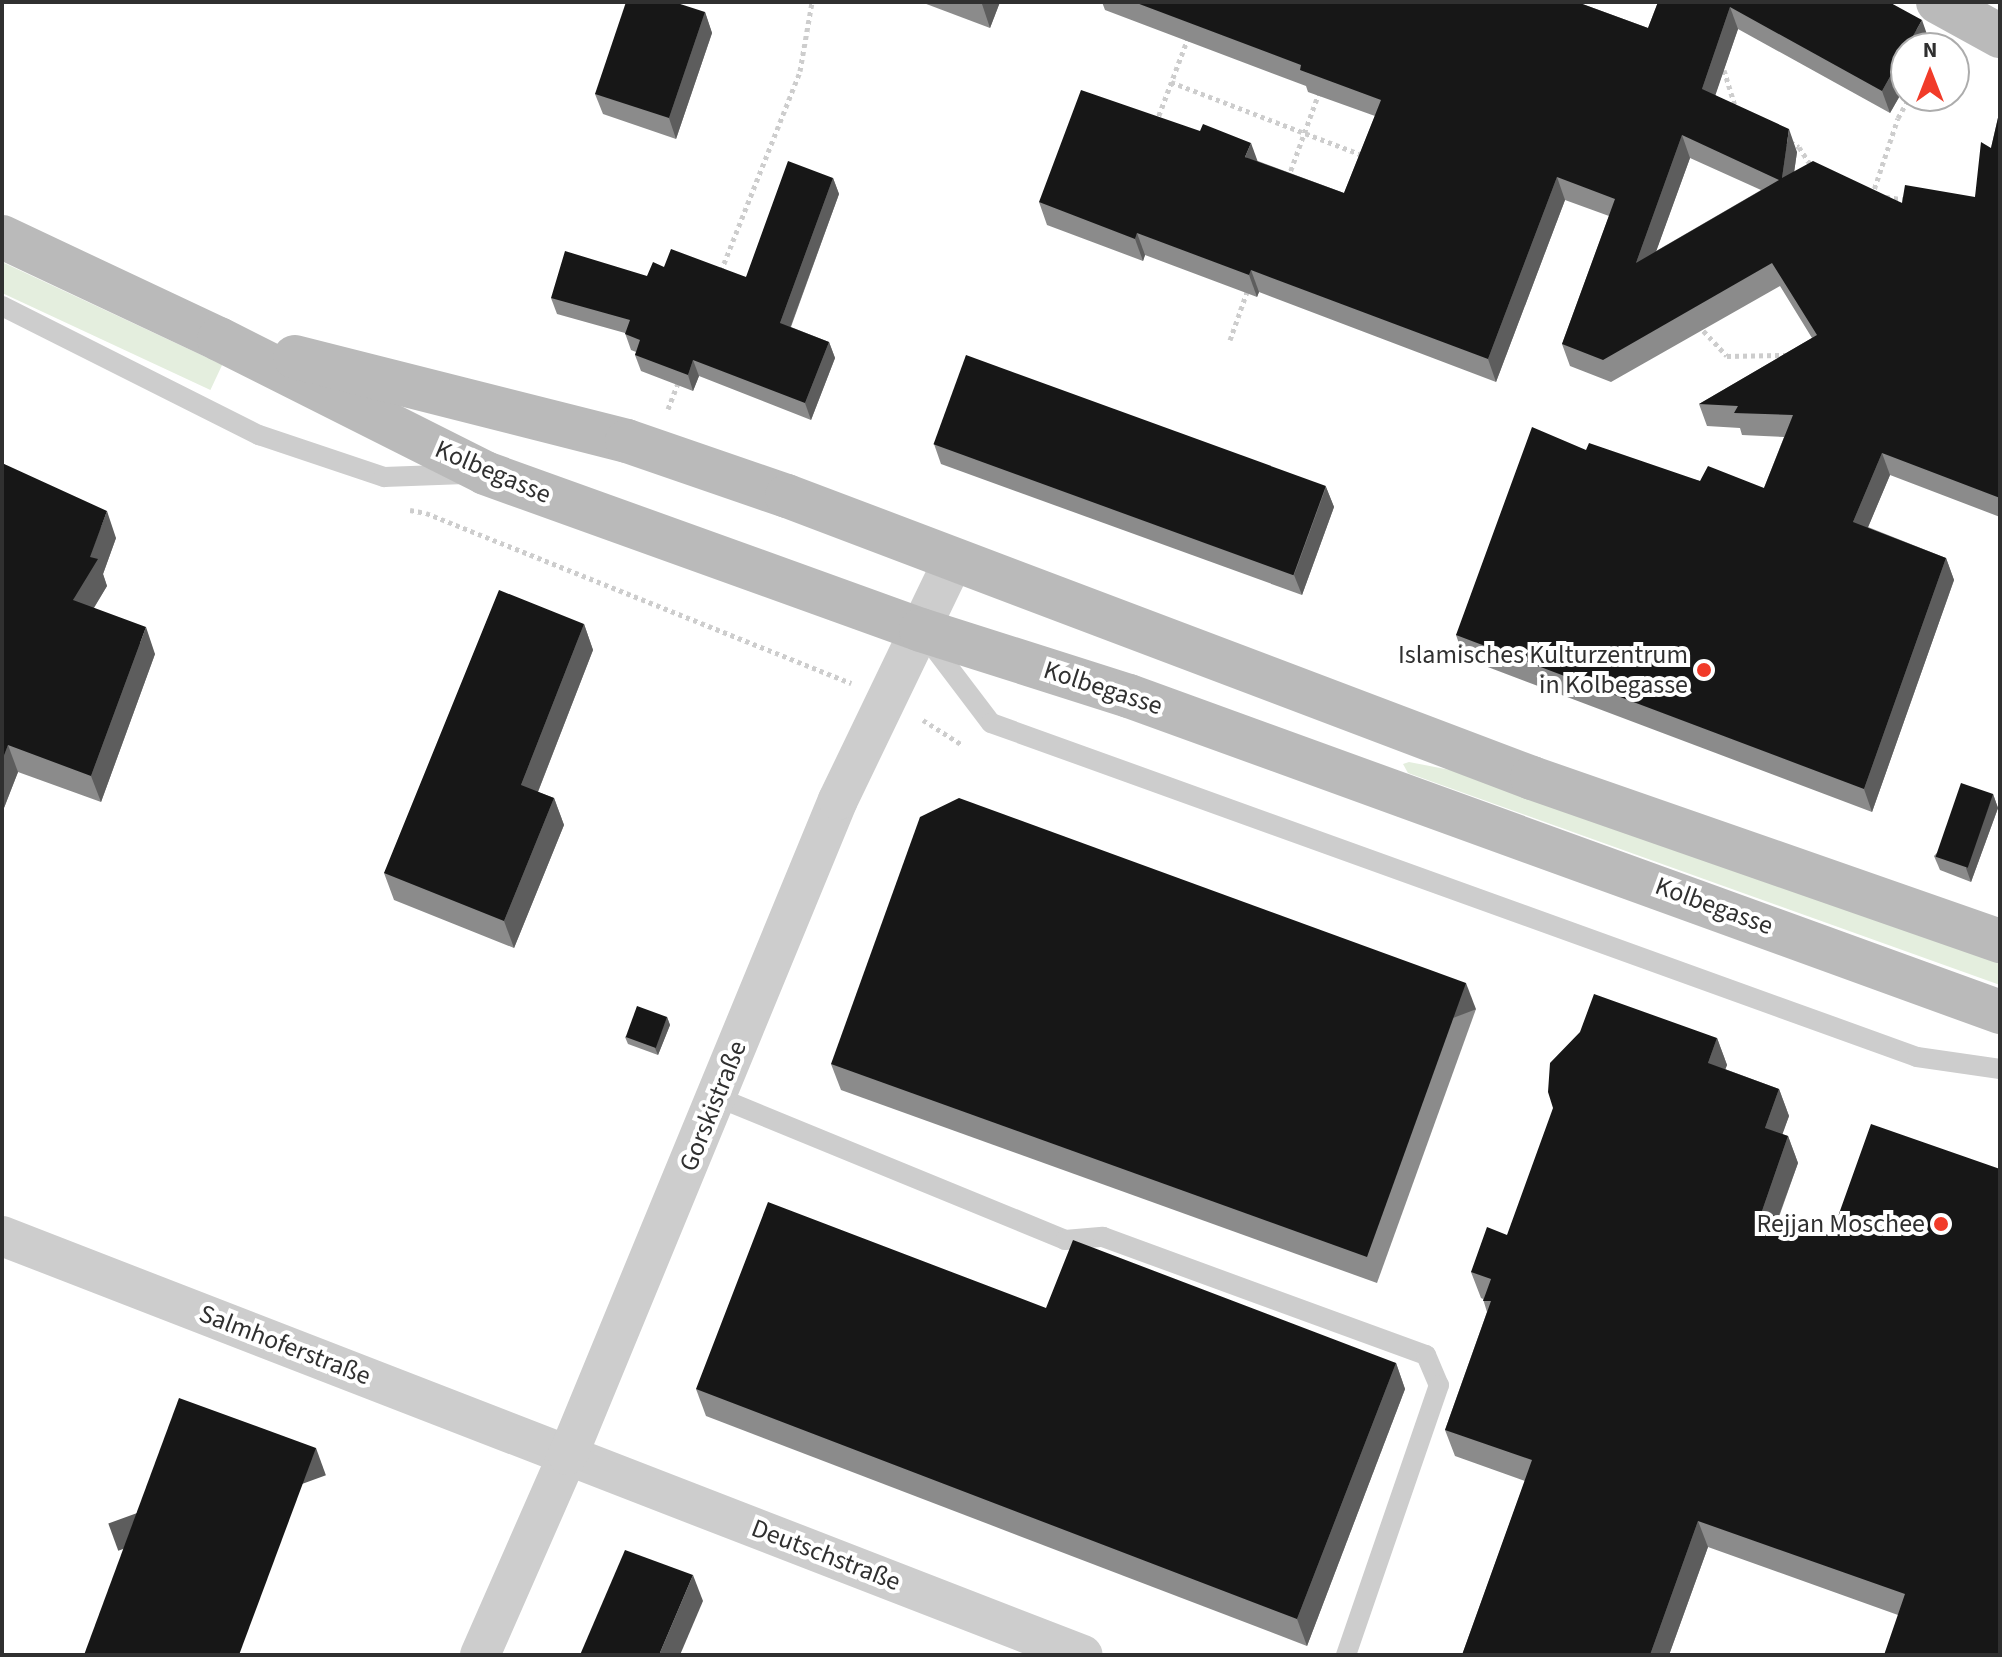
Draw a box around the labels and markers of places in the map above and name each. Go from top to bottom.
place label: Islamisches Kulturzentrum in Kolbegasse [1398,639,1688,700]
marker: Islamisches Kulturzentrum in Kolbegasse [1695,661,1713,679]
place label: Rejjan Moschee [1757,1208,1925,1240]
marker: Rejjan Moschee [1932,1215,1950,1233]

